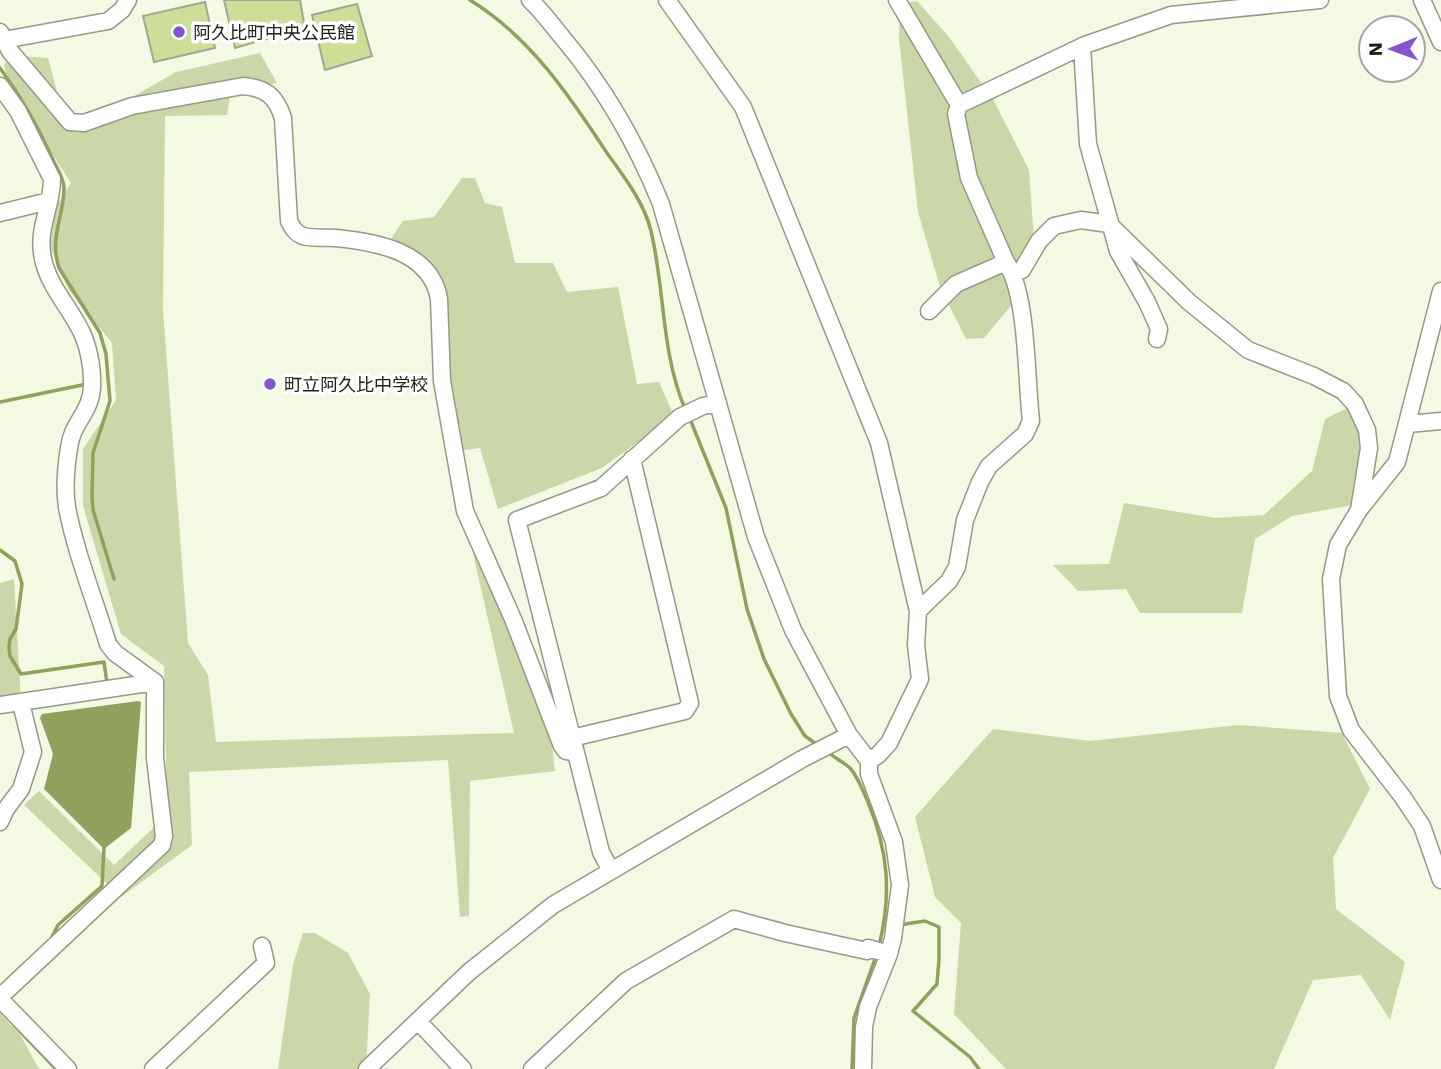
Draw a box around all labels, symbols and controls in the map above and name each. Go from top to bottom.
north arrow [1357,14,1427,84]
place label: 阿久比町中央公民館 [193,22,355,43]
marker: 阿久比町中央公民館 [171,24,187,40]
text: N [1364,42,1387,57]
place label: 町立阿久比中学校 [284,374,428,395]
marker: 町立阿久比中学校 [262,376,278,392]

